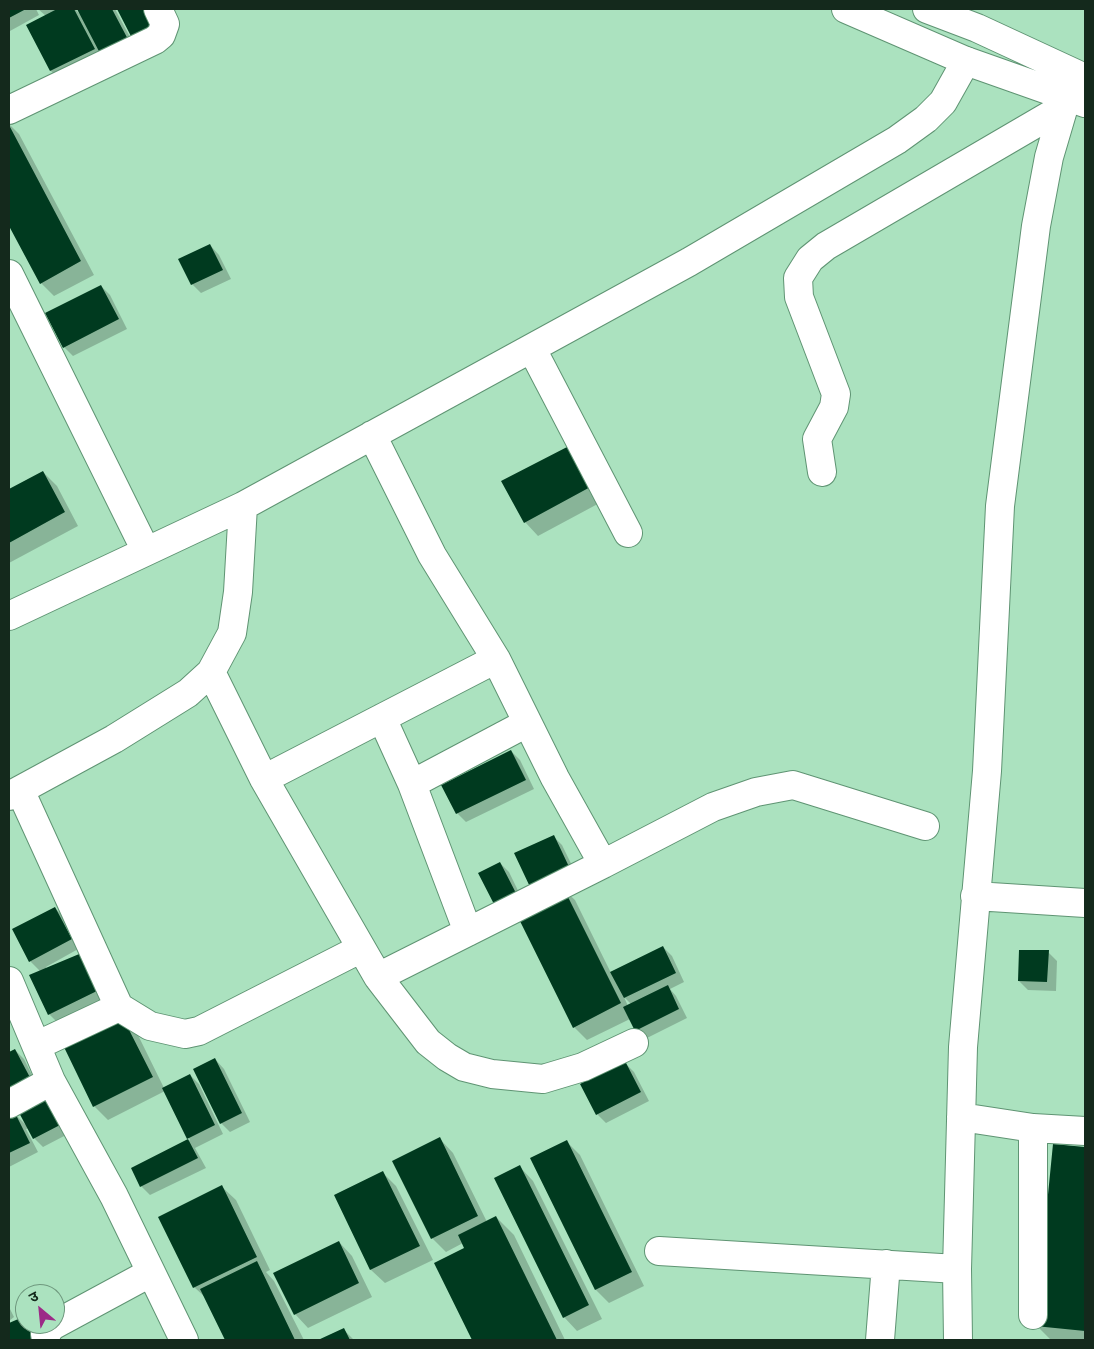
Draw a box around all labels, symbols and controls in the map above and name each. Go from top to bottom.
north arrow [15,1284,65,1334]
text: उ [26,1287,41,1307]

